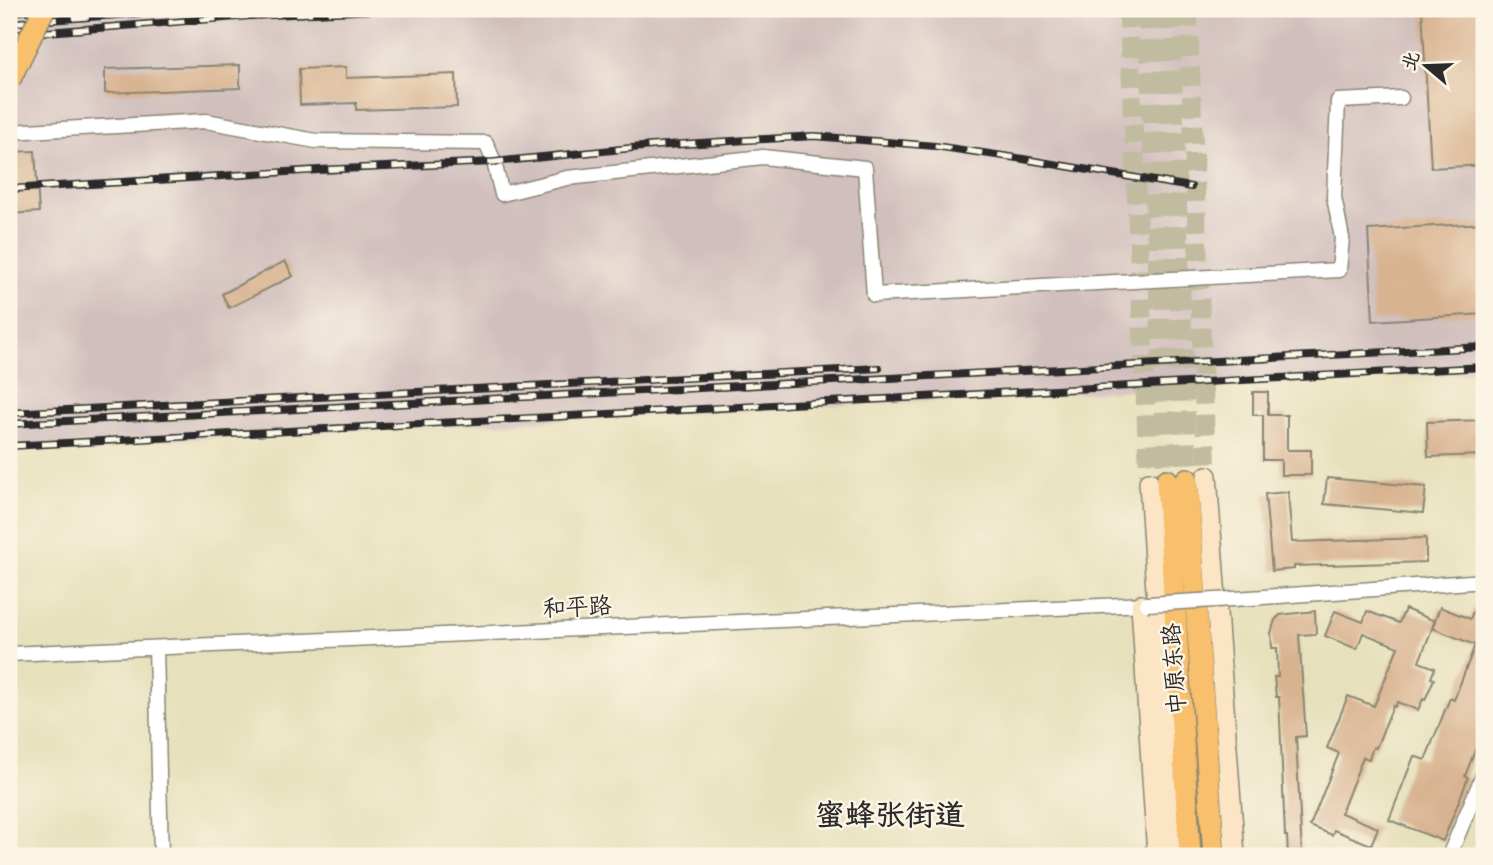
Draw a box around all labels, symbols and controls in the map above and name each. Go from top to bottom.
north arrow [1392,32,1462,102]
text: 北 [1396,48,1425,74]
street label: 和平路 [542,591,612,623]
street label: 中原东路 [1156,622,1192,716]
district label: 蜜蜂张街道 [815,797,965,834]

